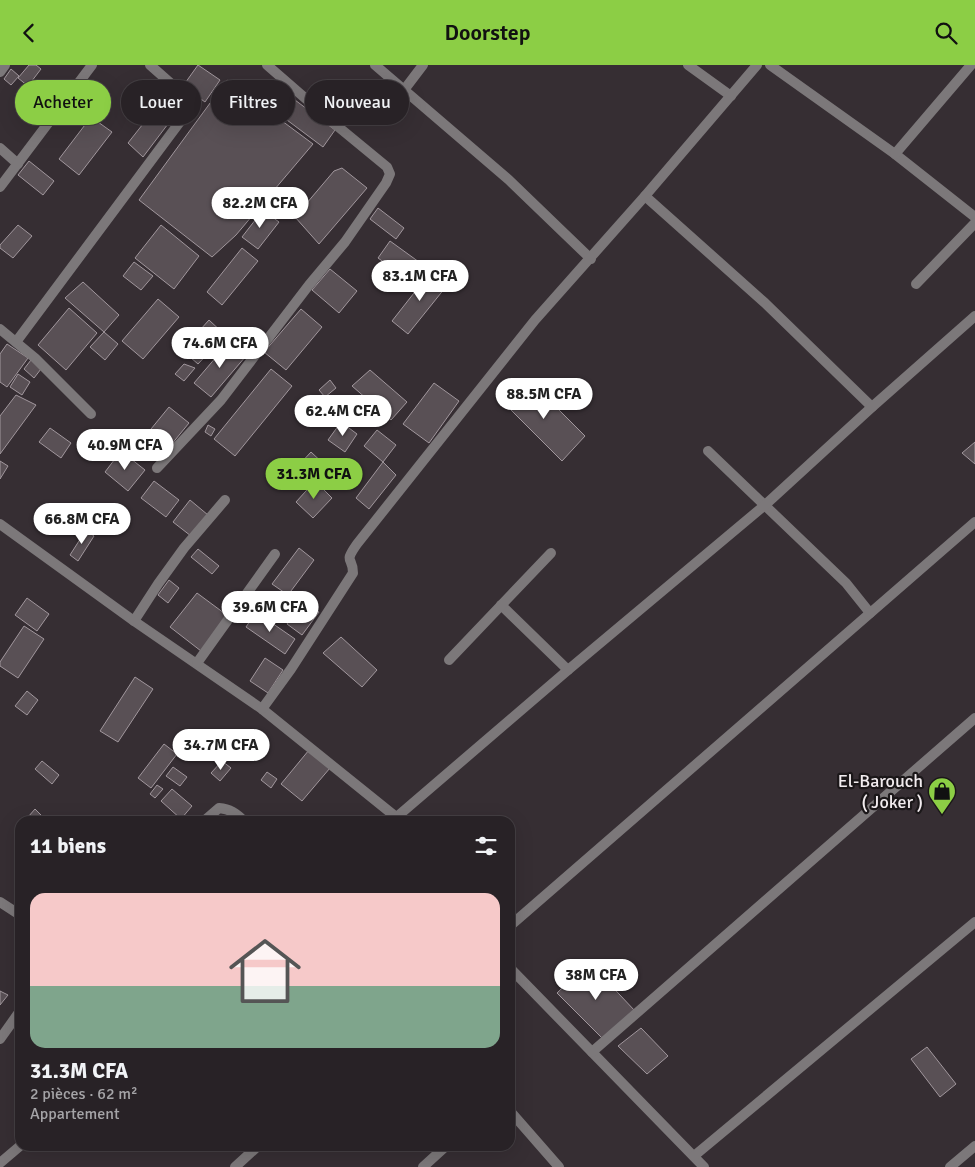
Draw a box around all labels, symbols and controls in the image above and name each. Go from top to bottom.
icon: back [15,19,43,47]
text: Doorstep [444,19,531,46]
icon: search [932,19,960,47]
chip: Acheter [15,80,111,125]
chip: Louer [121,80,201,125]
chip: Filtres [211,80,295,125]
chip: Nouveau [305,80,409,125]
pin: 82.2M CFA [203,186,317,229]
text: 82.2M CFA [223,193,297,213]
pin: 83.1M CFA [363,259,477,302]
text: 83.1M CFA [383,266,457,286]
pin: 74.6M CFA [163,327,277,369]
text: 74.6M CFA [183,333,257,353]
pin: 88.5M CFA [487,377,601,420]
text: 88.5M CFA [507,384,581,404]
pin: 62.4M CFA [286,395,400,437]
text: 62.4M CFA [306,401,380,421]
pin: 40.9M CFA [68,429,182,471]
text: 40.9M CFA [88,435,162,455]
pin: 31.3M CFA [257,457,371,500]
text: 31.3M CFA [277,464,351,484]
pin: 66.8M CFA [25,503,139,545]
text: 66.8M CFA [45,509,119,529]
pin: 39.6M CFA [213,591,327,633]
text: 39.6M CFA [233,597,307,617]
pin: 34.7M CFA [164,729,278,771]
text: 34.7M CFA [184,735,258,755]
place label: El-Barouch ( Joker ) [838,770,923,813]
shop icon: El-Barouch ( Joker ) [927,776,957,815]
icon: filters [472,832,500,860]
text: 11 biens [30,833,106,859]
icon: home [220,926,310,1016]
pin: 38M CFA [550,959,642,1001]
text: 38M CFA [565,965,627,985]
text: 31.3M CFA [30,1058,128,1084]
text: 2 pièces · 62 m² [30,1084,138,1104]
text: Appartement [30,1104,120,1124]

